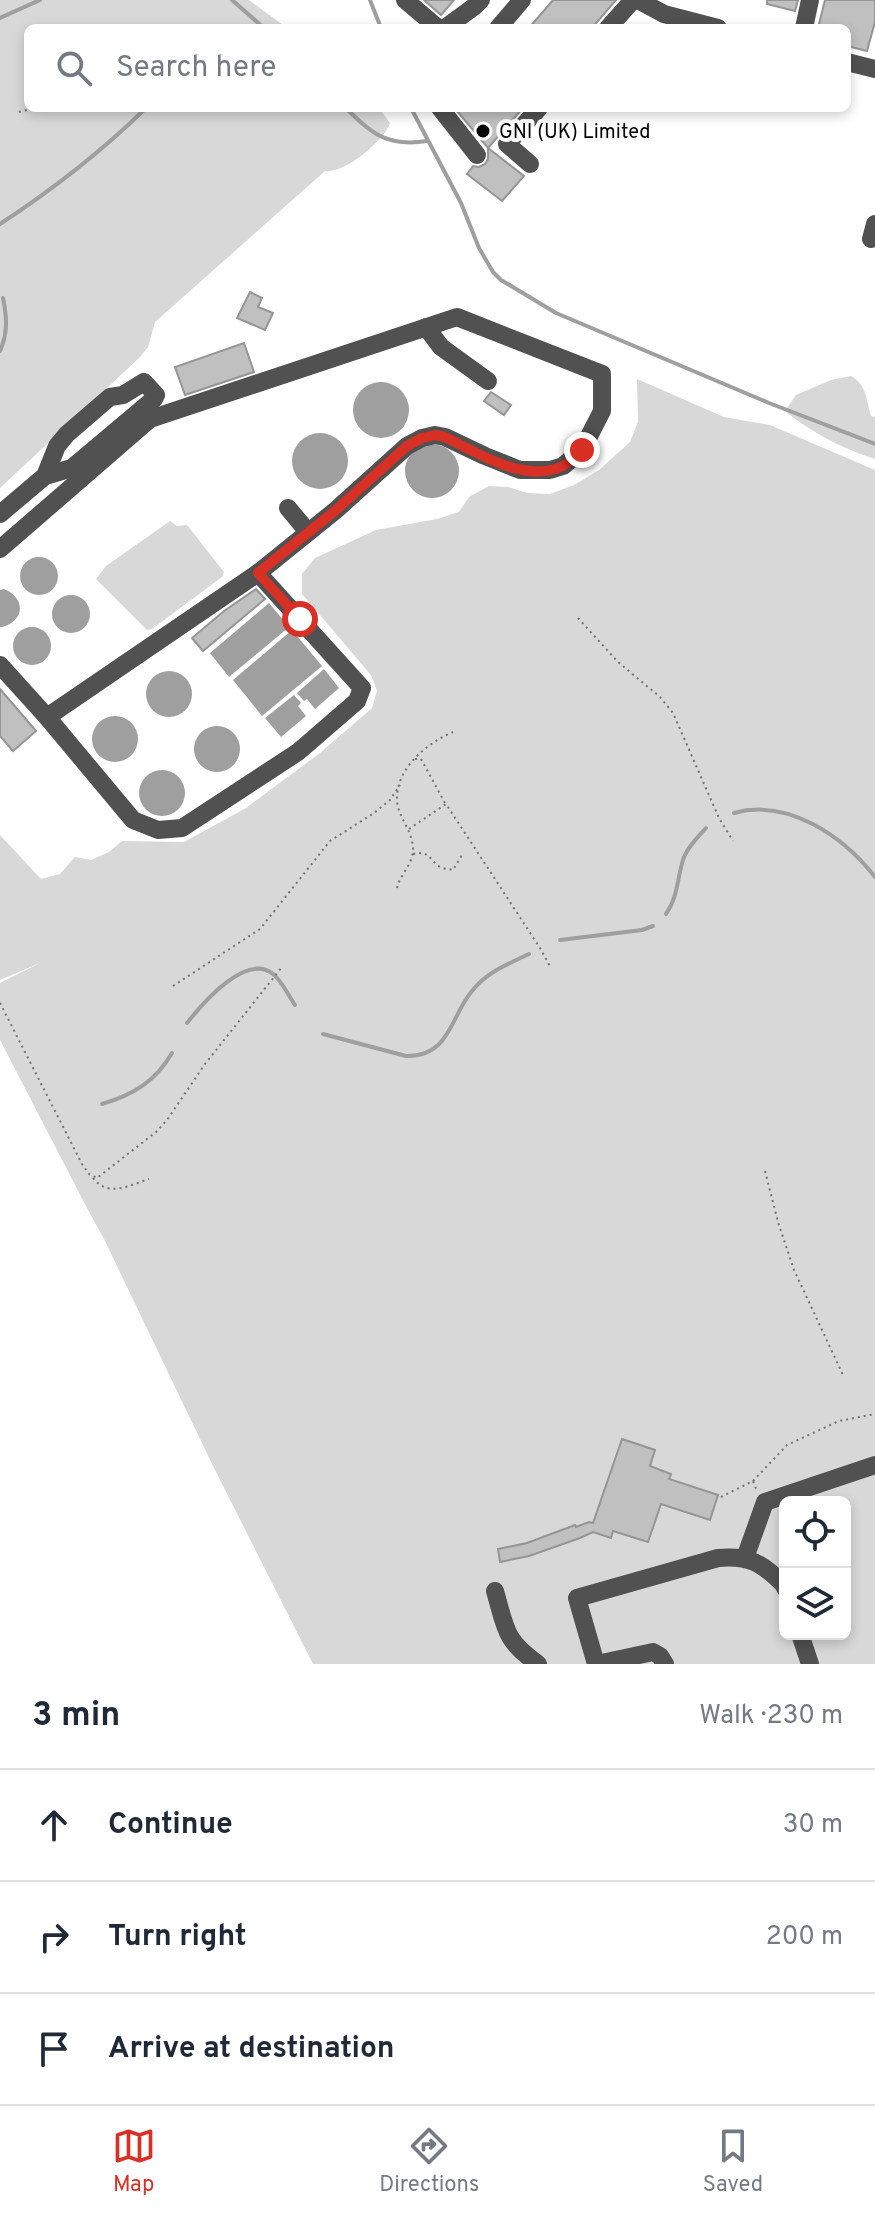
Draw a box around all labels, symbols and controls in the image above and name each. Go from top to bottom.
search box [24,24,851,112]
icon: search [52,46,96,90]
text: Search here [116,50,276,87]
place label: GNI (UK) Limited [499,120,651,146]
marker: GNI (UK) Limited [474,122,492,140]
route end [564,432,600,468]
route start [282,601,318,637]
map controls [779,1496,851,1640]
button: locate [779,1496,851,1568]
button: layers [779,1568,851,1640]
text: 3 min [32,1695,120,1738]
text: Walk · 230 m [699,1700,843,1733]
icon: ahead [32,1803,76,1847]
text: Continue [108,1807,233,1844]
text: 30 m [783,1809,843,1842]
icon: right [32,1915,76,1959]
text: Turn right [108,1919,246,1956]
text: 200 m [766,1921,843,1954]
icon: arrive [32,2027,76,2071]
text: Arrive at destination [108,2031,394,2068]
tab: Map [112,2124,156,2199]
tab: Directions [379,2124,479,2199]
tab: Saved [703,2124,763,2199]

